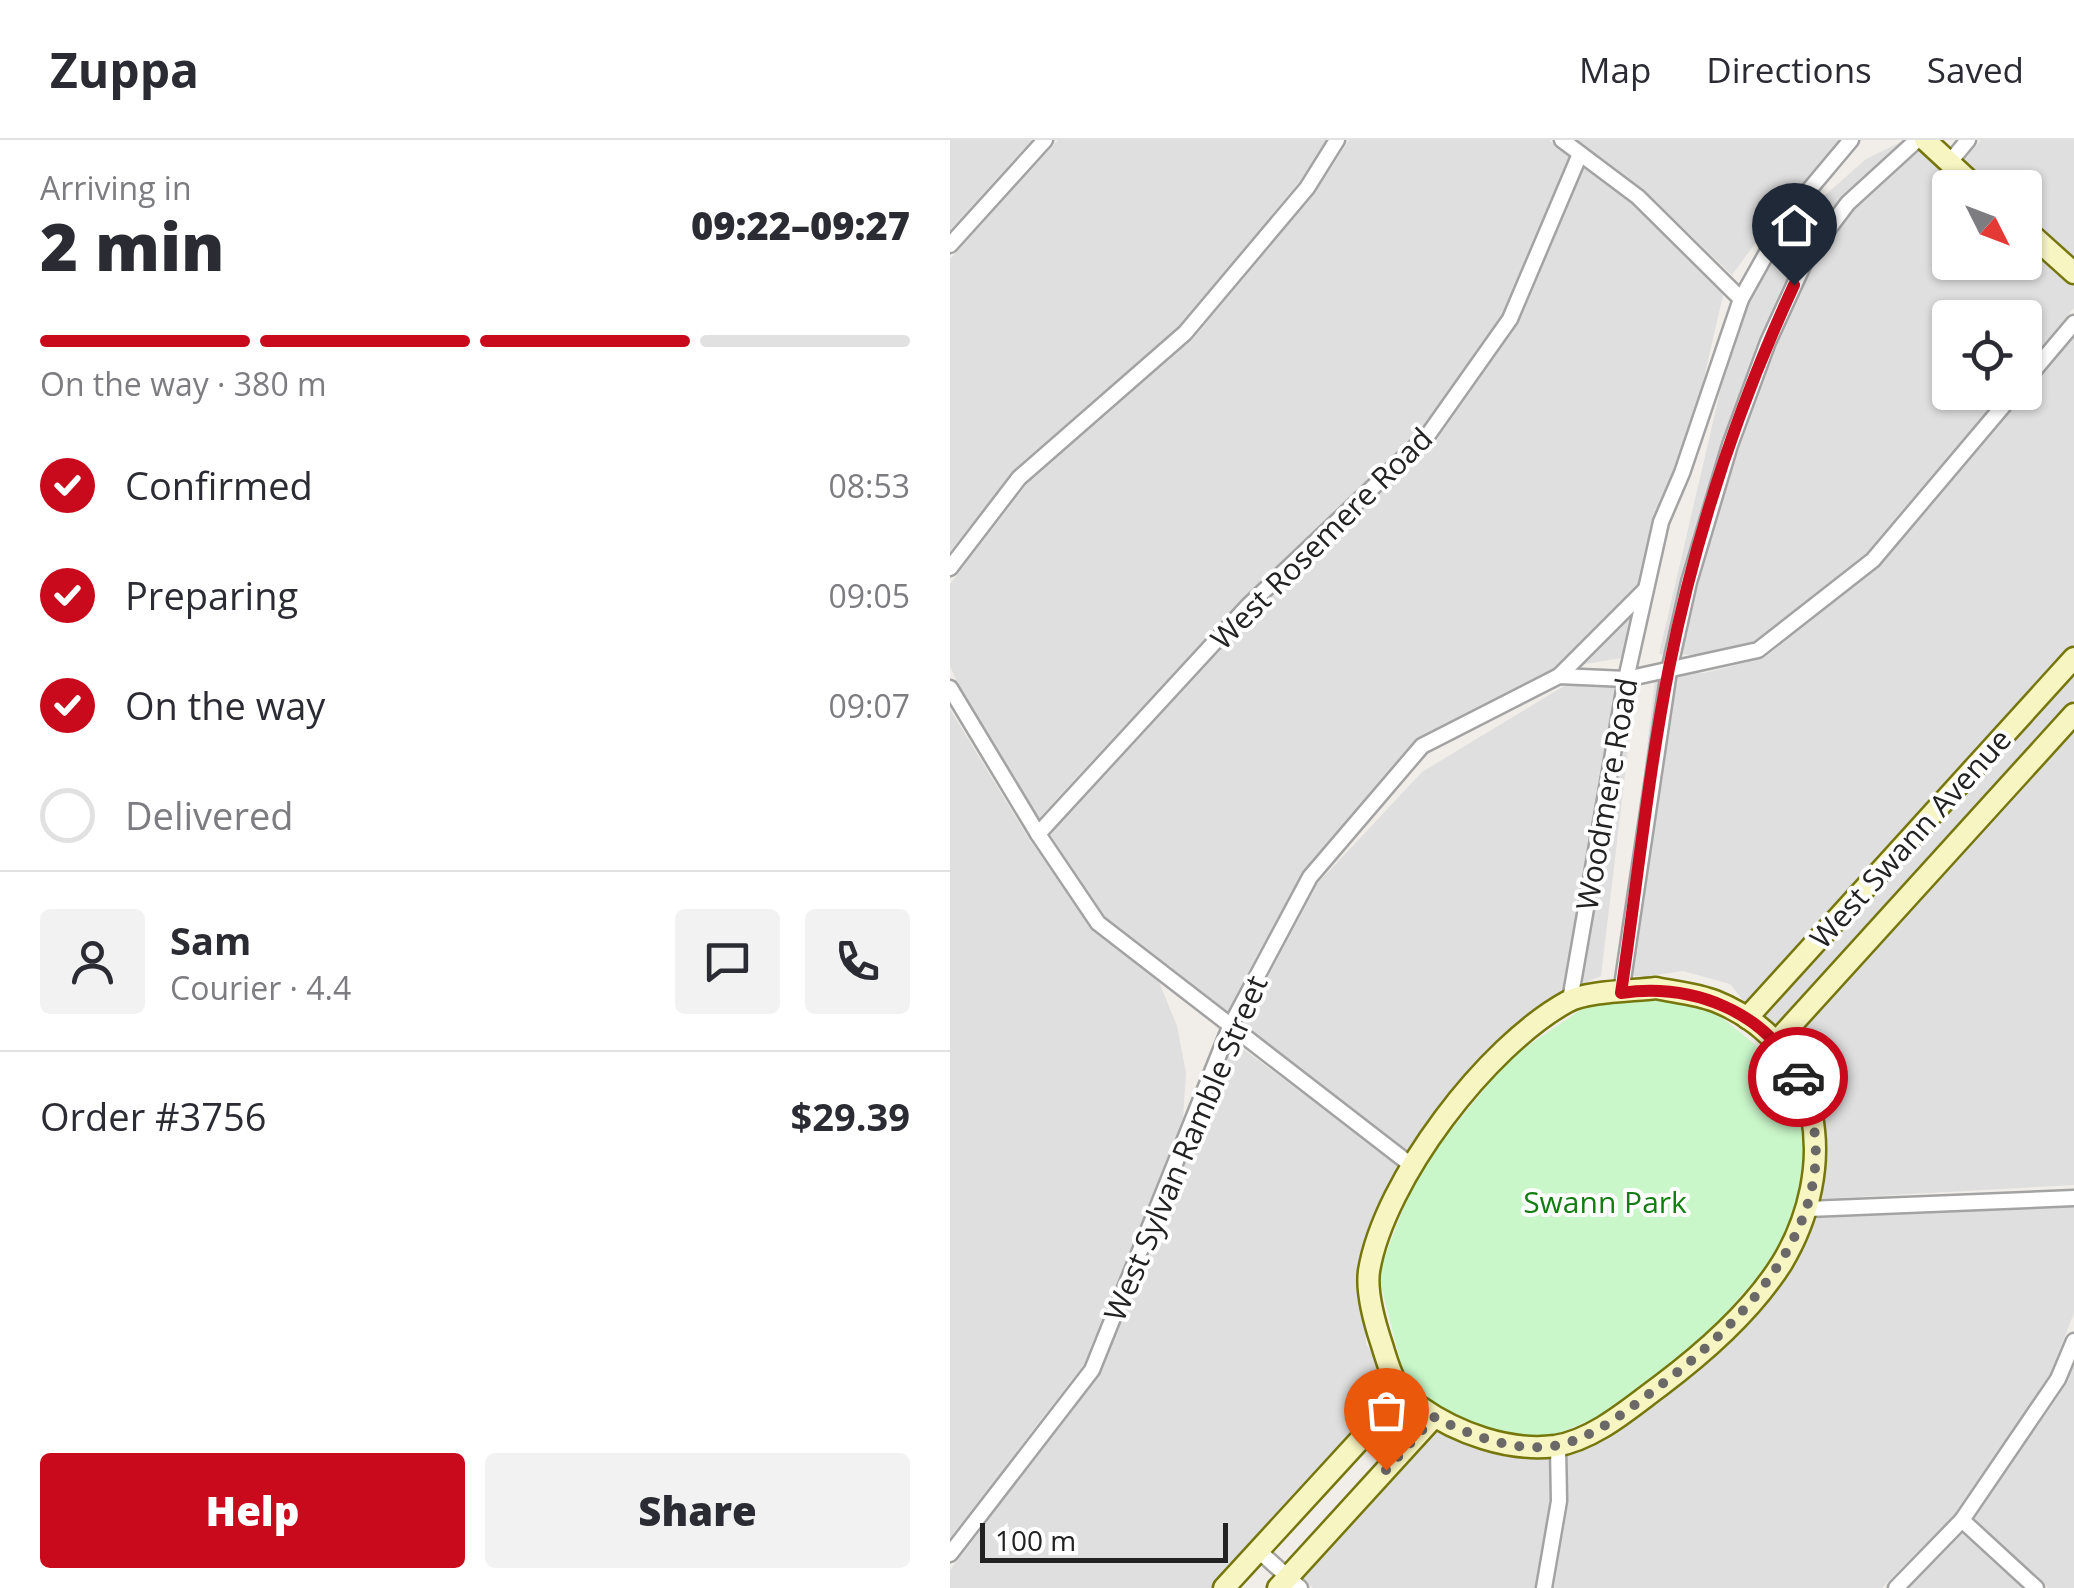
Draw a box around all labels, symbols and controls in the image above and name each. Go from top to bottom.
text: Zuppa [50,37,199,102]
text: Map [1579,46,1651,93]
text: Directions [1706,46,1872,93]
text: Saved [1927,46,2024,93]
text: Arriving in [40,166,192,209]
north arrow [1932,170,2042,280]
map controls [1932,170,2042,410]
pin [1752,183,1837,286]
icon: home [1767,198,1822,253]
text: 09:22–09:27 [691,199,910,251]
text: 2 min [40,202,225,290]
button: locate [1932,300,2042,410]
text: On the way · 380 m [40,362,327,405]
street label: West Rosemere Road [1201,418,1441,658]
icon: check [40,458,95,513]
text: Confirmed [125,459,313,511]
text: 08:53 [828,464,910,507]
icon: check [40,568,95,623]
text: Preparing [125,569,298,621]
text: 09:05 [828,574,910,617]
street label: Woodmere Road [1565,675,1647,913]
icon: check [40,678,95,733]
text: On the way [125,679,325,731]
text: 09:07 [828,684,910,727]
street label: West Swann Avenue [1800,719,2020,957]
text: Delivered [125,789,294,841]
button: person [40,909,145,1014]
button: chat [675,909,780,1014]
button: phone [805,909,910,1014]
text: Sam [170,914,251,966]
text: Courier · 4.4 [170,966,351,1009]
street label: West Sylvan Ramble Street [1094,969,1276,1327]
courier [1748,1027,1848,1127]
icon: car [1771,1050,1826,1105]
text: Order #3756 [40,1090,267,1142]
text: $29.39 [791,1090,910,1142]
park label: Swann Park [1523,1181,1687,1222]
pin [1344,1368,1429,1471]
icon: bag [1359,1383,1414,1438]
button: Help [40,1453,465,1568]
button: Share [485,1453,910,1568]
scale bar [980,1518,1228,1562]
text: 100 m [995,1521,1076,1559]

